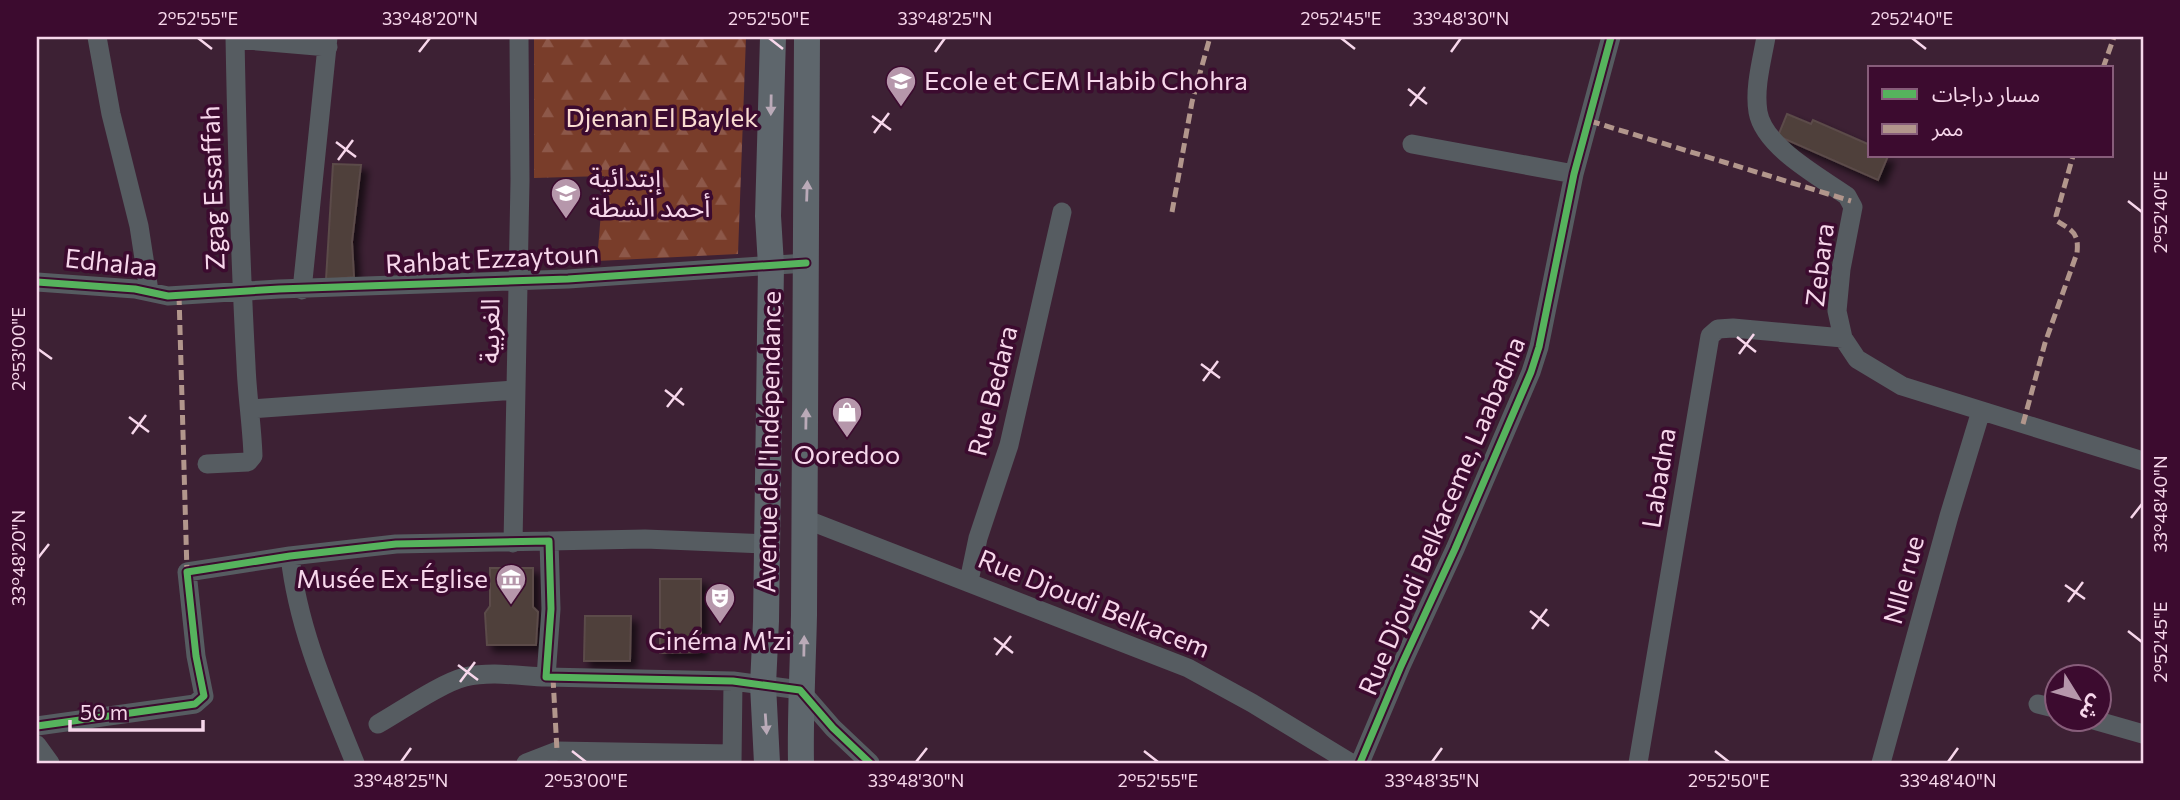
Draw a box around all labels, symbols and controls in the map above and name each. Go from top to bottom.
text: 2°52'55"E [158,7,238,29]
text: 33°48'20"N [382,7,478,29]
text: 2°52'50"E [728,7,810,29]
text: 33°48'25"N [898,7,992,29]
text: 2°52'45"E [1300,7,1382,29]
text: 33°48'30"N [1413,7,1509,29]
text: 2°52'40"E [1871,7,1953,29]
school or university icon: Ecole et CEM Habib Chohra [884,64,918,108]
place label: Ecole et CEM Habib Chohra [924,64,1248,95]
legend [1868,66,2114,158]
text: مسار دراجات [1932,81,2040,107]
one-way arrow [766,94,777,116]
park label: Djenan El Baylek [566,101,758,132]
street label: Zgag Essaffah [193,105,230,271]
text: ممر [1931,115,1963,141]
place label: إبتدائية أحمد الشطة [589,161,710,222]
text: 2°52'40"E [2149,171,2171,253]
school or university icon: إبتدائية أحمد الشطة [549,176,583,220]
one-way arrow [801,180,812,202]
street label: Zebara [1798,221,1839,308]
street label: Rahbat Ezzaytoun [384,236,600,279]
street label: Edhalaa [63,241,159,282]
street label: Avenue de l'Indépendance [749,291,786,593]
street label: الغربية [472,298,506,364]
text: 2°53'00"E [7,307,29,391]
street label: Rue Bedara [960,322,1023,459]
street label: Rue Djoudi Belkaceme, Laabadna [1351,332,1530,699]
shop icon: Ooredoo [830,395,864,439]
one-way arrow [800,407,812,429]
street label: Labadna [1634,425,1681,530]
place label: Ooredoo [794,438,900,469]
text: 33°48'40"N [2149,455,2171,553]
text: 33°48'20"N [7,510,29,606]
street label: Nlle rue [1876,532,1929,627]
street label: Rue Djoudi Belkacem [974,542,1215,663]
place label: Musée Ex-Église [296,562,488,593]
museum icon: Musée Ex-Église [494,562,528,606]
theatre icon: Cinéma M'zi [703,581,737,625]
text: 2°52'45"E [2149,601,2171,683]
place label: Cinéma M'zi [648,624,792,655]
one-way arrow [798,635,810,657]
north arrow [2044,664,2114,734]
scale bar [70,688,203,732]
text: ش [2075,691,2109,726]
text: 50 m [80,699,128,724]
one-way arrow [761,713,772,735]
text: 33°48'25"N [354,769,448,791]
text: 2°53'00"E [544,769,628,791]
text: 33°48'30"N [868,769,964,791]
text: 2°52'55"E [1118,769,1198,791]
text: 33°48'35"N [1384,769,1480,791]
text: 2°52'50"E [1688,769,1770,791]
text: 33°48'40"N [1899,769,1997,791]

